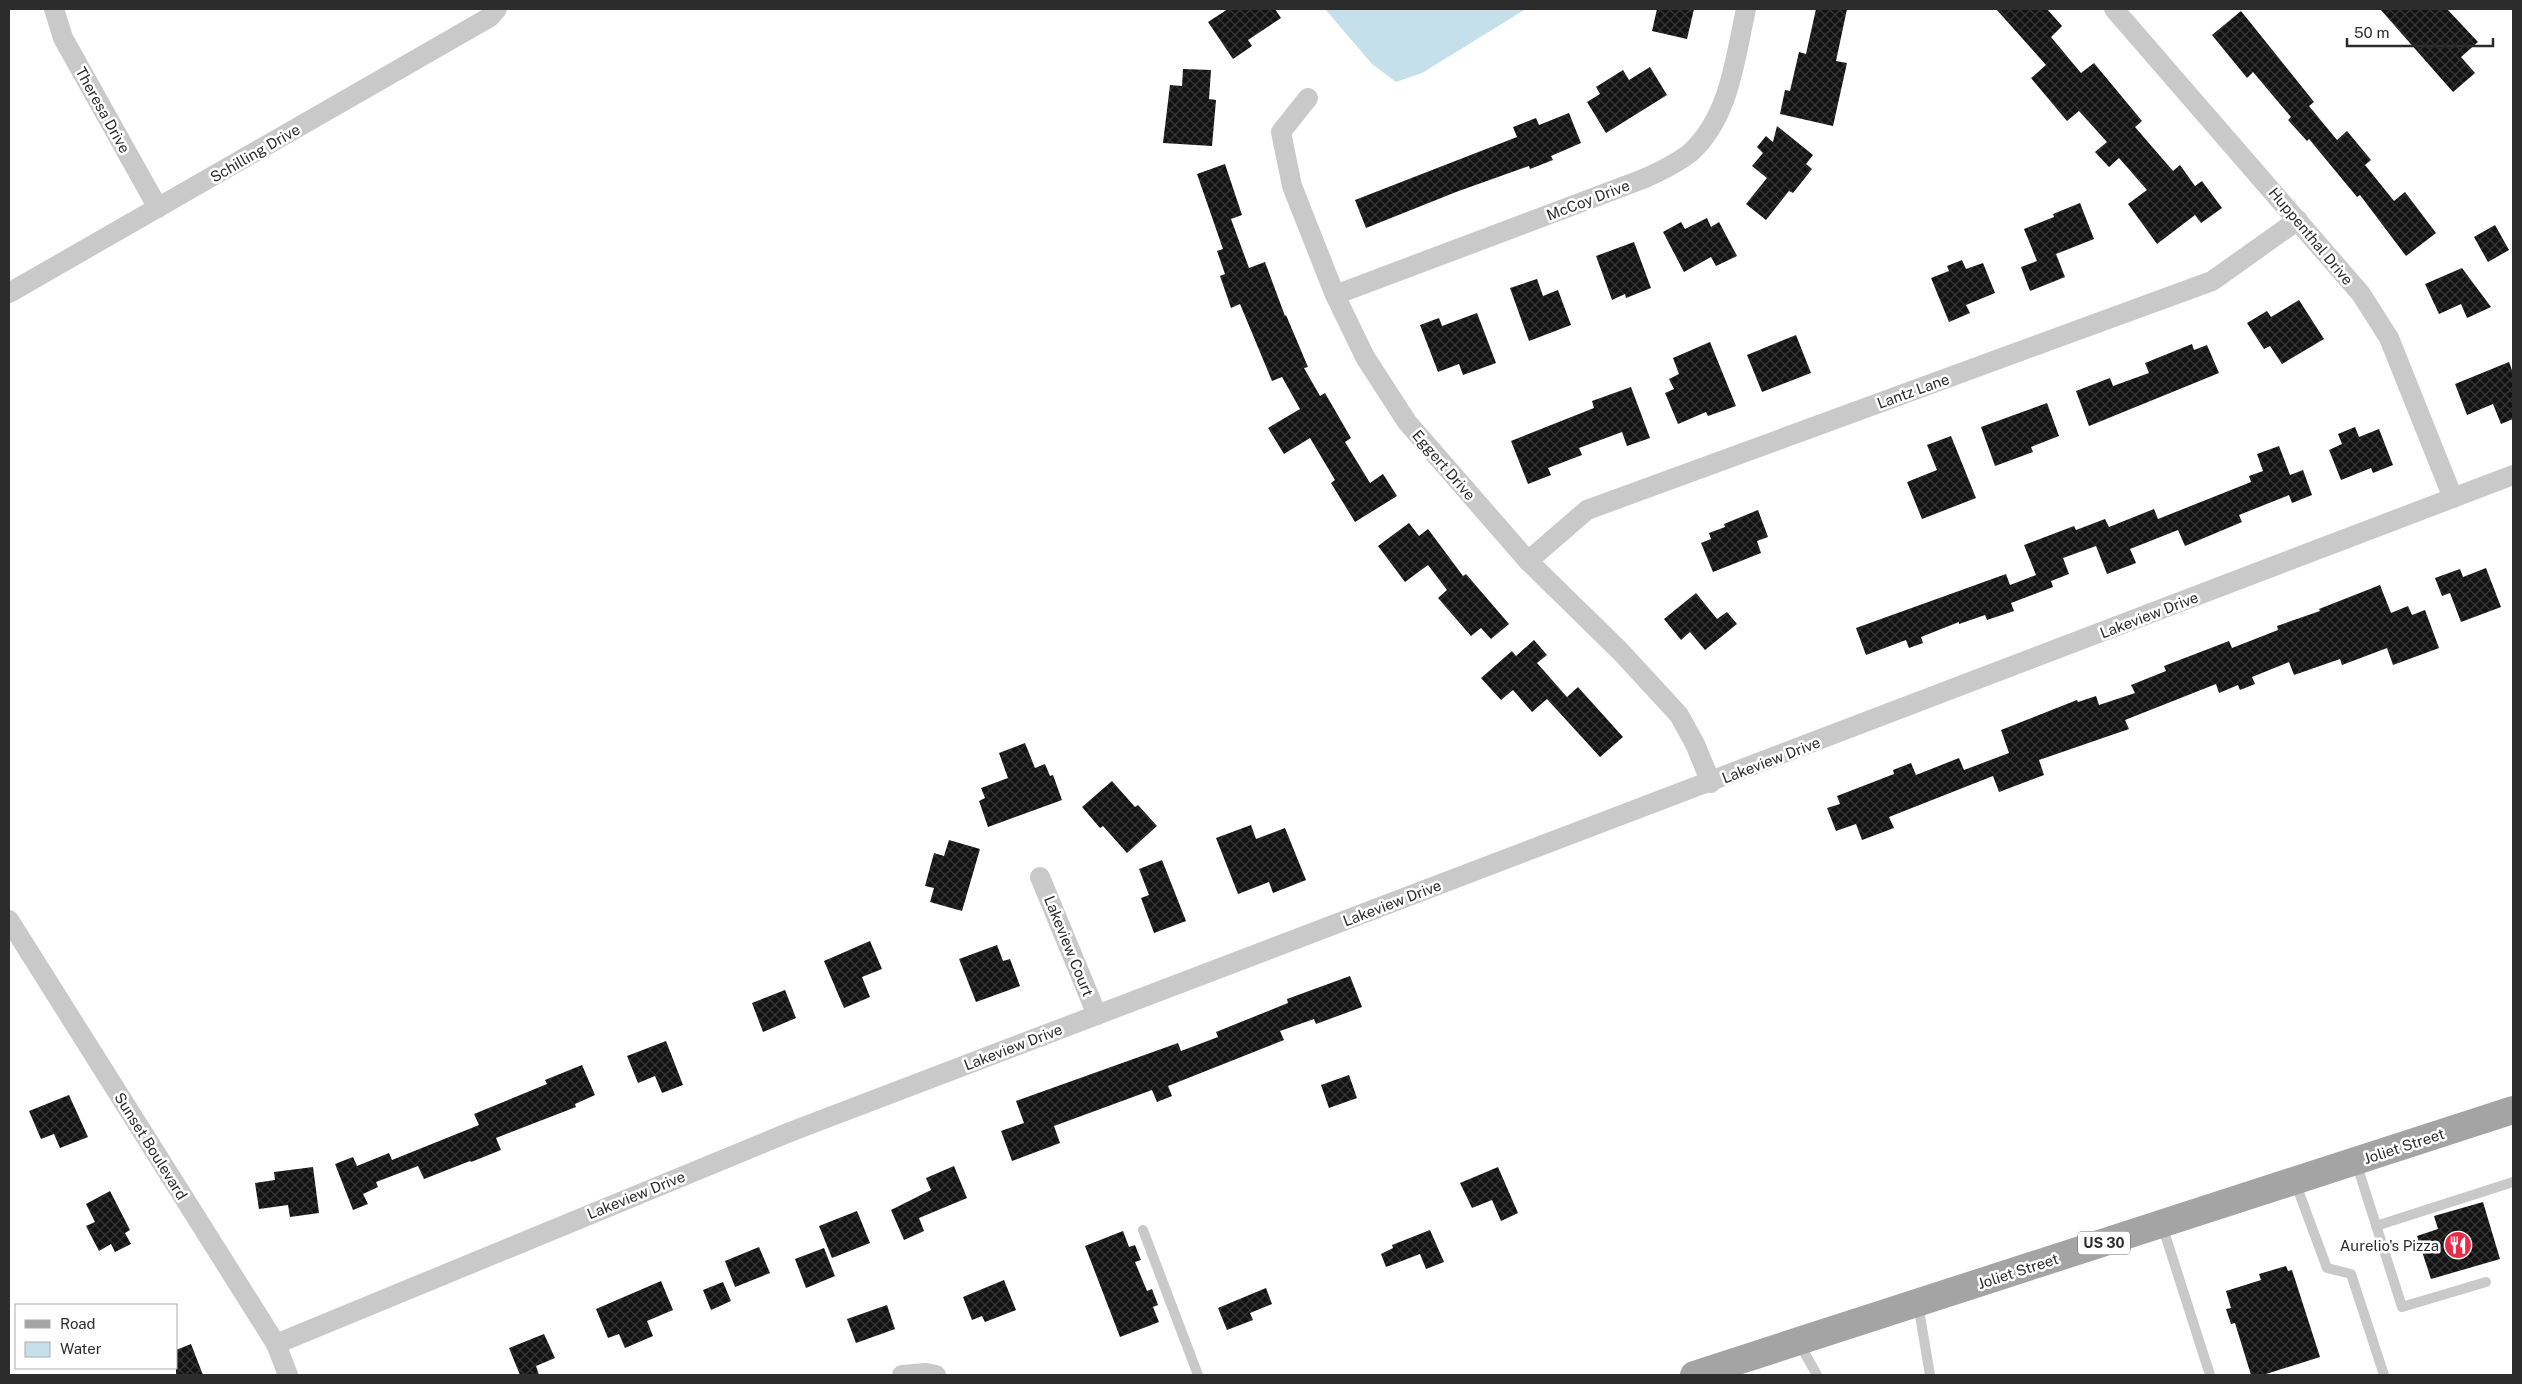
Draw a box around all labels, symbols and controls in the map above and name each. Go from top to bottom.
scale bar [2347,15,2493,47]
text: 50 m [2354,24,2389,41]
street label: Theresa Drive [72,64,134,156]
street label: Schilling Drive [207,120,303,186]
street label: McCoy Drive [1544,176,1632,224]
street label: Huppenthal Drive [2265,184,2357,288]
street label: Lantz Lane [1875,370,1951,412]
street label: Eggert Drive [1409,427,1479,503]
street label: Lakeview Drive [2097,588,2201,642]
street label: Lakeview Drive [1719,733,1823,787]
street label: Lakeview Drive [1340,876,1444,930]
street label: Lakeview Court [1041,893,1097,999]
street label: Lakeview Drive [961,1020,1065,1074]
street label: Sunset Boulevard [111,1089,191,1203]
street label: Joliet Street [2361,1125,2447,1167]
street label: Lakeview Drive [585,1168,687,1222]
restaurant icon: Aurelio's Pizza [2443,1230,2473,1260]
road number: US 30 [2078,1232,2130,1254]
place label: Aurelio's Pizza [2340,1237,2439,1254]
street label: Joliet Street [1975,1250,2061,1292]
legend [15,1304,178,1369]
text: Road [60,1315,96,1332]
text: Water [60,1340,102,1357]

